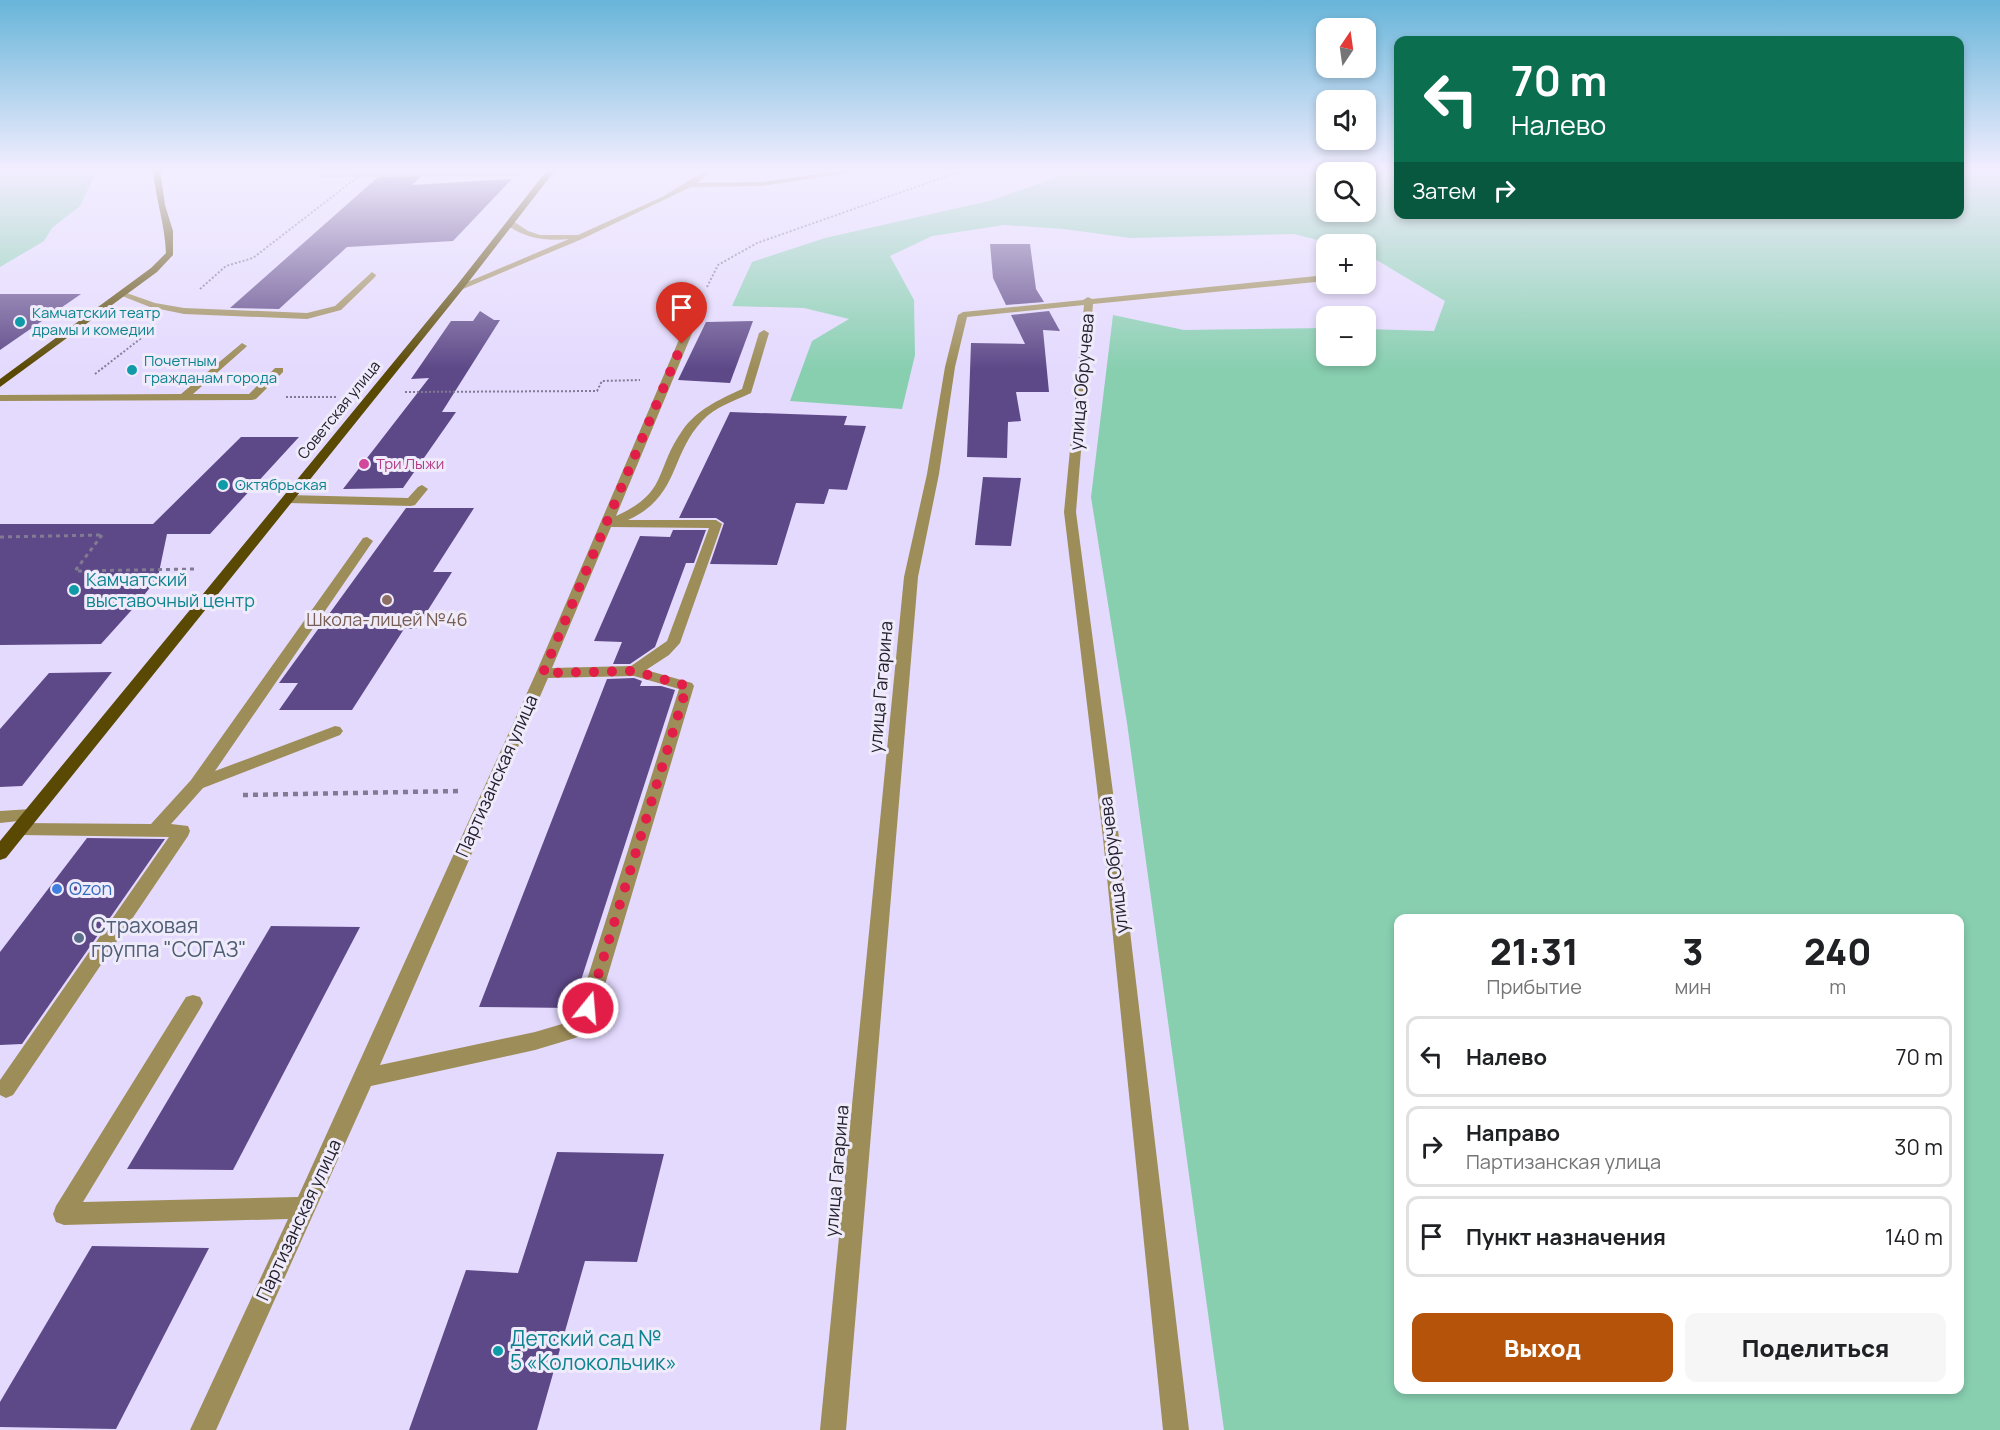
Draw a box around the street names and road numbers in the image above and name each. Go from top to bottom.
street label: улица Обручева [1063,312,1099,452]
street label: Советская улица [292,356,385,464]
street label: улица Гагарина [862,620,898,754]
street label: Партизанская улица [449,691,543,861]
street label: улица Обручева [1093,795,1133,935]
street label: улица Гагарина [818,1104,854,1238]
street label: Партизанская улица [250,1135,346,1304]

